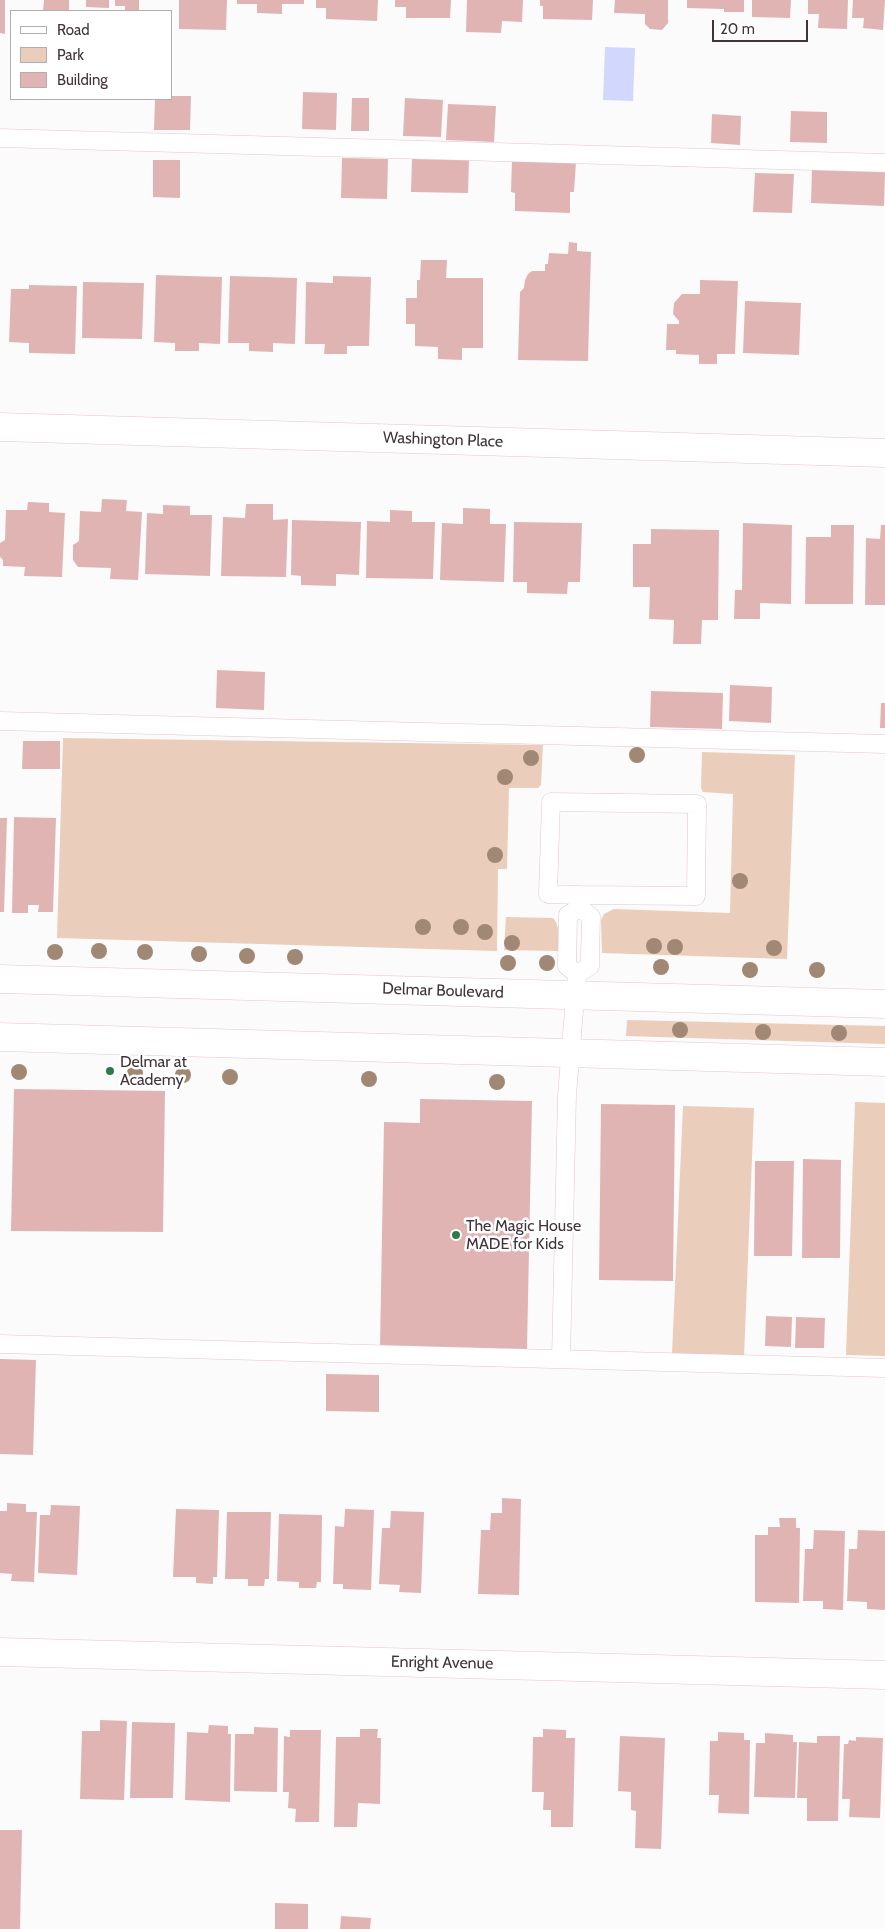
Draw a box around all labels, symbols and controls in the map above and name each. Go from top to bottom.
legend [10,10,172,100]
scale bar [715,10,811,42]
text: 20 m [720,20,755,38]
text: Road [57,21,90,39]
text: Park [57,46,84,64]
text: Building [57,71,108,89]
street label: Washington Place [383,428,503,452]
street label: Delmar Boulevard [382,979,504,1003]
place label: Delmar at Academy [120,1052,187,1090]
marker: Delmar at Academy [104,1065,116,1077]
place label: The Magic House MADE for Kids [466,1216,581,1254]
marker: The Magic House MADE for Kids [450,1229,462,1241]
street label: Enright Avenue [391,1653,493,1673]

